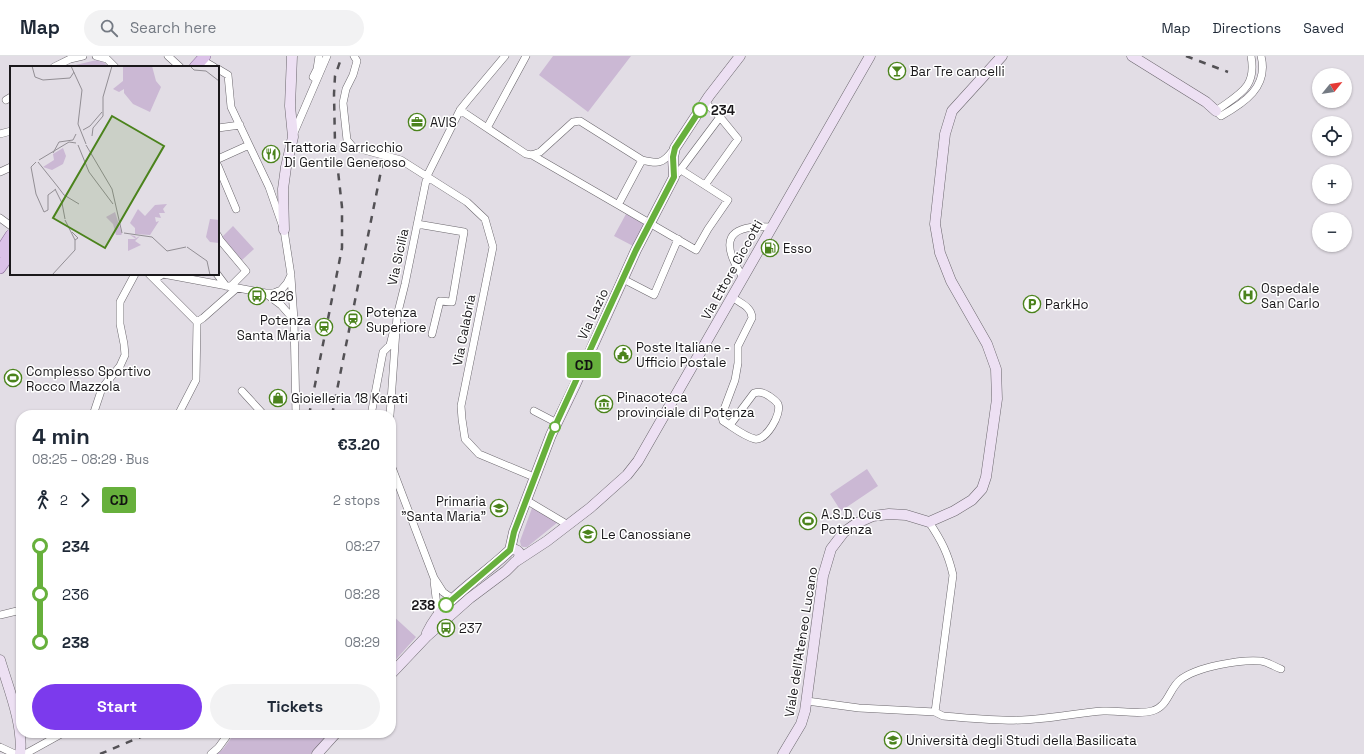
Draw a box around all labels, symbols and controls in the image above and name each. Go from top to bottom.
search box [84,10,364,46]
text: Map [20,15,60,40]
icon: search [98,17,120,39]
text: Search here [130,18,216,37]
text: Map [1161,19,1191,37]
text: Directions [1213,19,1281,37]
text: Saved [1303,19,1344,37]
bar icon: Bar Tre cancelli [887,61,907,81]
place label: Bar Tre cancelli [910,63,1005,80]
inset map [10,66,219,275]
north arrow [1312,68,1352,108]
map controls [1312,68,1352,252]
marker: 234 [692,102,708,118]
place label: 234 [711,102,735,119]
office icon: AVIS [407,112,427,132]
place label: AVIS [430,114,457,131]
button: locate [1312,116,1352,156]
place label: Trattoria Sarricchio Di Gentile Generoso [284,139,406,171]
restaurant icon: Trattoria Sarricchio Di Gentile Generoso [261,144,281,164]
button: + [1312,164,1352,204]
button: − [1312,212,1352,252]
street label: Via Ettore Ciccotti [697,217,767,323]
street label: Via Sicilia [384,226,412,287]
fuel station icon: Esso [760,238,780,258]
place label: Esso [783,240,812,257]
place label: Ospedale San Carlo [1261,280,1320,312]
hospital icon: Ospedale San Carlo [1238,285,1258,305]
bus stop icon: 226 [247,286,267,306]
street label: Via Lazio [574,286,612,342]
place label: 226 [270,288,294,305]
street label: Via Calabria [449,292,479,367]
parking icon: ParkHo [1022,294,1042,314]
place label: ParkHo [1045,296,1089,313]
place label: Potenza Superiore [366,304,426,336]
station icon: Potenza Superiore [343,309,363,329]
place label: Potenza Santa Maria [237,312,312,344]
station icon: Potenza Santa Maria [314,317,334,337]
place label: Poste Italiane - Ufficio Postale [636,339,730,371]
public building icon: Poste Italiane - Ufficio Postale [613,344,633,364]
line badge: CD [566,352,602,378]
text: CD [575,356,593,374]
place label: Complesso Sportivo Rocco Mazzola [26,363,151,395]
sports icon: Complesso Sportivo Rocco Mazzola [3,368,23,388]
shop icon: Gioielleria 18 Karati [268,388,288,408]
place label: Pinacoteca provinciale di Potenza [617,389,755,421]
place label: Gioielleria 18 Karati [291,390,408,407]
museum icon: Pinacoteca provinciale di Potenza [594,394,614,414]
unlabelled marker [549,421,561,433]
text: 4 min [32,422,90,450]
text: €3.20 [338,435,380,454]
text: 08:25 – 08:29 · Bus [32,451,149,468]
icon: walk [32,489,54,511]
icon: forward [74,489,96,511]
text: CD [110,491,128,509]
text: 2 [60,492,68,509]
text: 2 stops [333,492,380,509]
place label: Primaria "Santa Maria" [401,493,487,525]
school or university icon: Primaria "Santa Maria" [489,498,509,518]
place label: A.S.D. Cus Potenza [821,506,882,538]
sports icon: A.S.D. Cus Potenza [798,511,818,531]
school or university icon: Le Canossiane [578,524,598,544]
place label: Le Canossiane [601,526,691,543]
text: 234 [62,537,90,556]
text: 08:27 [345,538,380,555]
street label: Viale dell'Ateneo Lucano [781,566,821,718]
text: 236 [62,585,89,604]
text: 08:28 [344,586,380,603]
place label: 238 [412,597,435,614]
marker: 238 [438,597,454,613]
bus stop icon: 237 [436,618,456,638]
place label: 237 [459,620,482,637]
text: 238 [62,633,89,652]
text: 08:29 [345,634,380,651]
button: Start [32,684,202,730]
button: Tickets [210,684,380,730]
school or university icon: Università degli Studi della Basilicata [883,730,903,750]
place label: Università degli Studi della Basilicata [906,732,1137,749]

